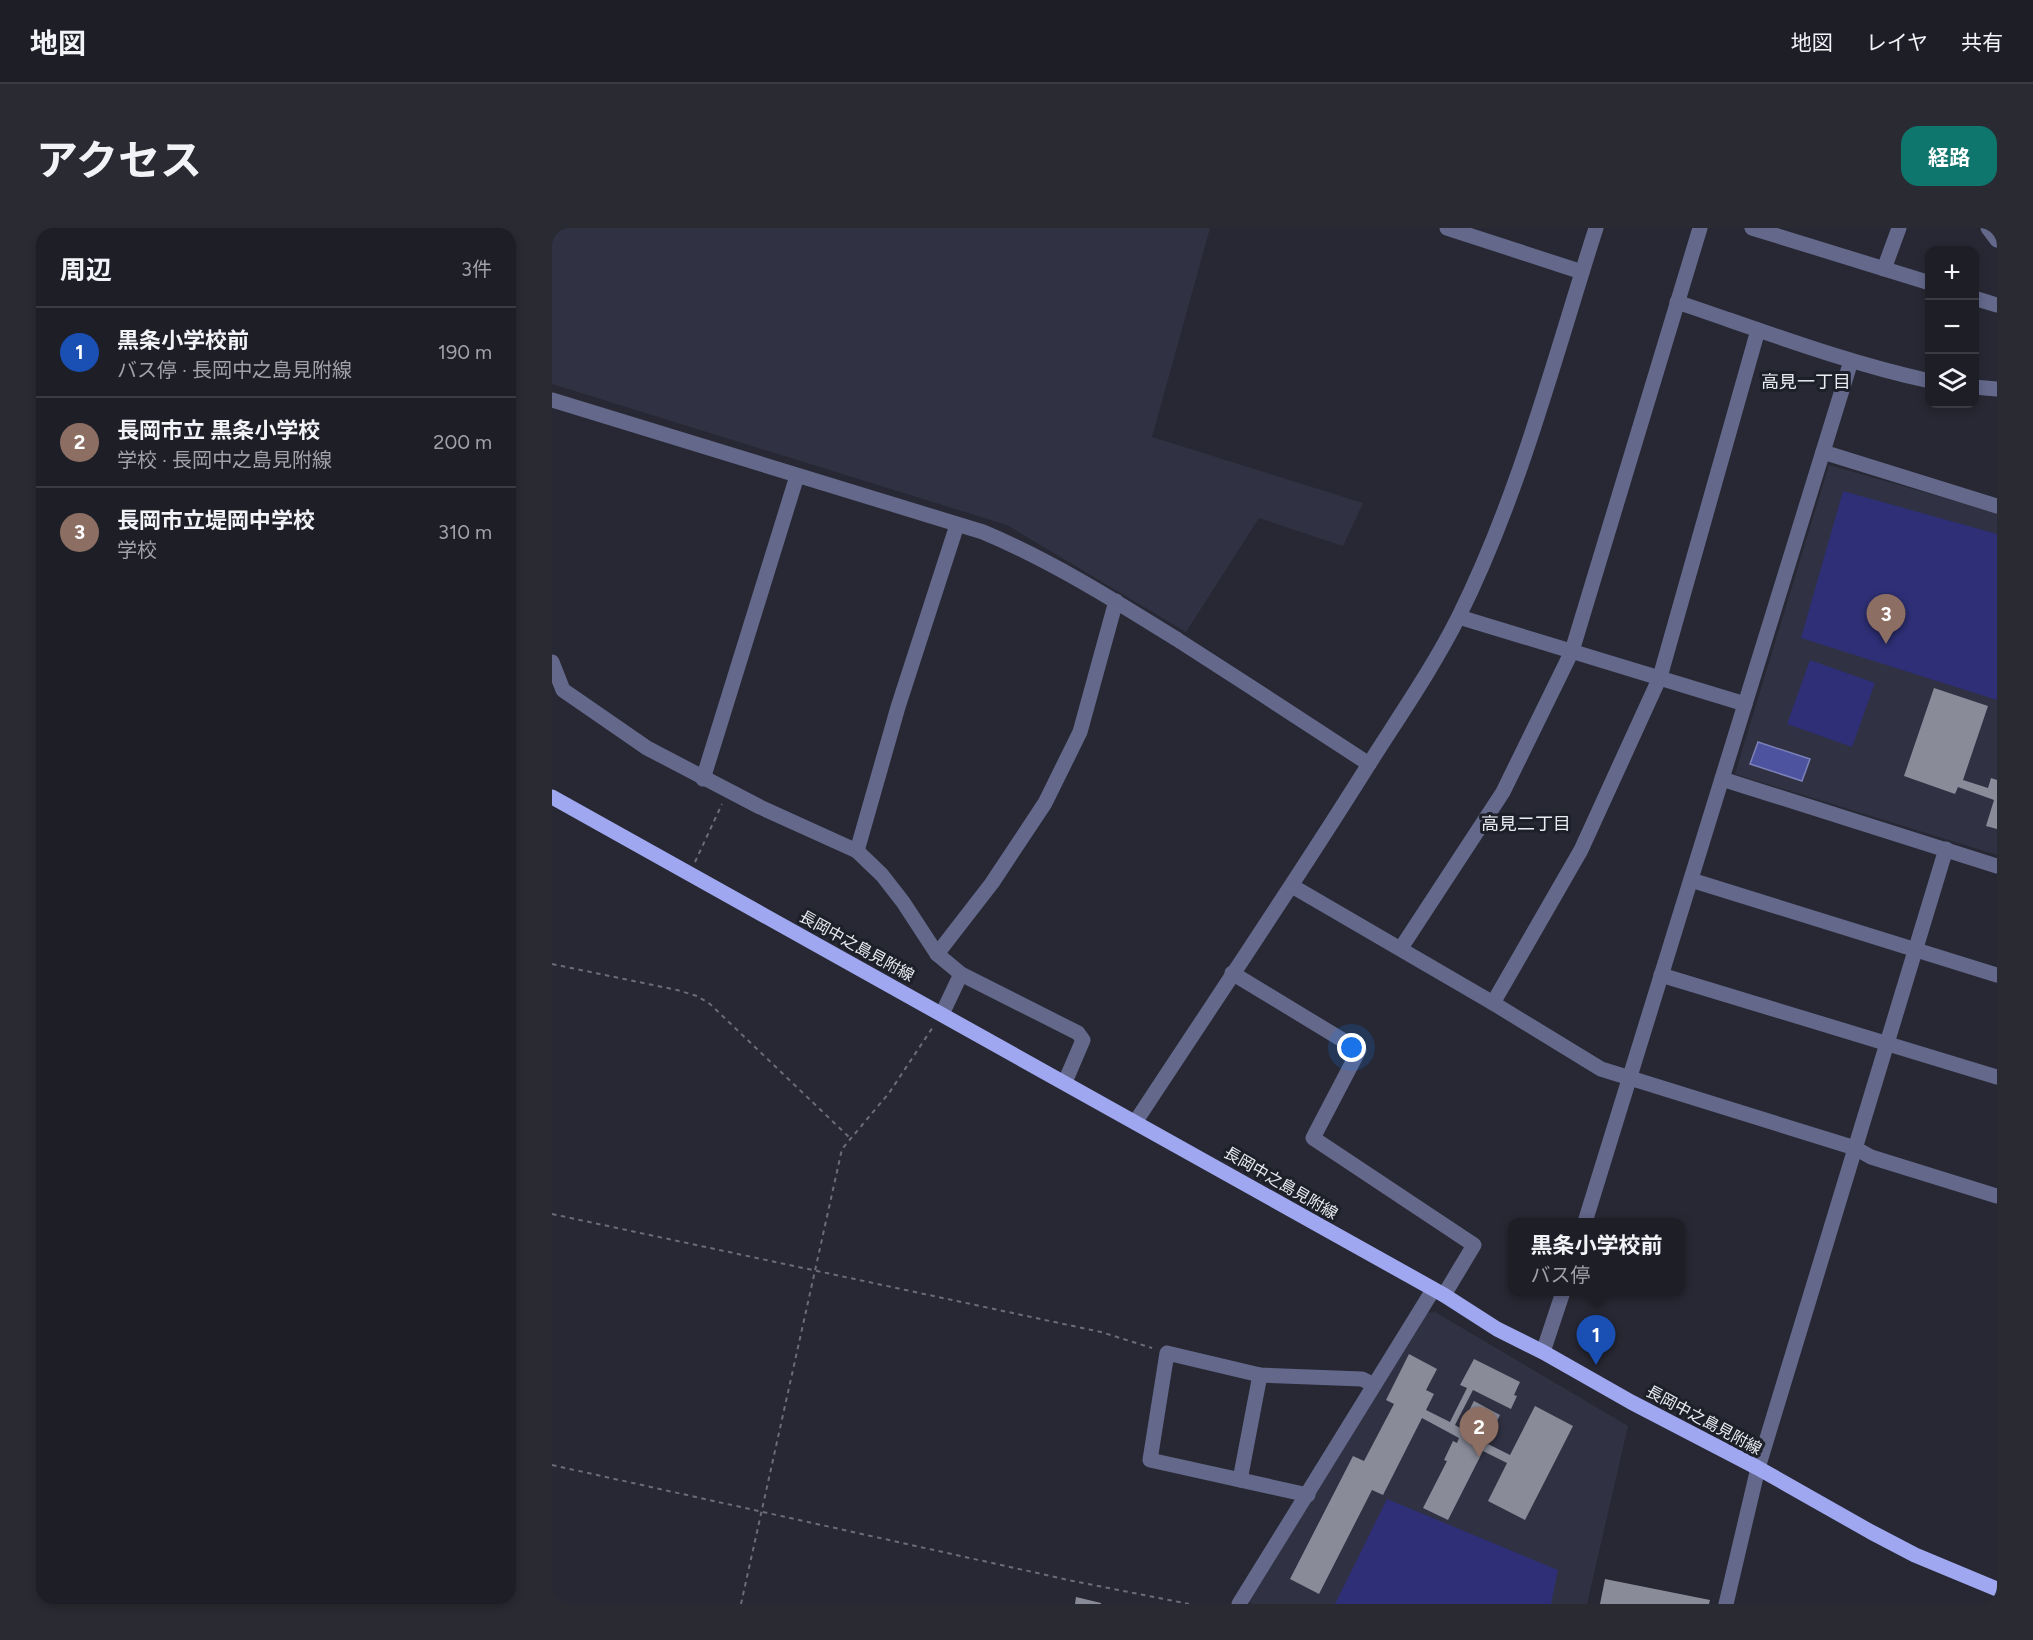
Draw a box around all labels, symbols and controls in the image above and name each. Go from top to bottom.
text: 地図 [30,26,86,60]
text: 地図 [1791,30,1833,55]
text: レイヤ [1866,30,1928,55]
text: 共有 [1961,30,2003,55]
button: 経路 [1901,126,1997,186]
text: アクセス [36,135,202,186]
map controls [1925,246,1979,408]
button: + [1925,246,1979,300]
text: 周辺 [60,254,112,286]
text: 3件 [461,257,492,281]
button: − [1925,300,1979,354]
text: 黒条小学校前 [117,327,249,354]
text: 1 [75,340,84,364]
text: 190 m [438,340,492,364]
button: layers [1925,354,1979,408]
text: バス停 · 長岡中之島見附線 [117,358,352,382]
district label: 高見一丁目 [1761,371,1851,393]
text: 長岡市立 黒条小学校 [117,417,320,444]
text: 2 [74,430,85,454]
text: 200 m [433,430,492,454]
text: 学校 · 長岡中之島見附線 [117,448,332,472]
text: 長岡市立堤岡中学校 [117,507,315,534]
text: 3 [74,520,85,544]
text: 310 m [438,520,492,544]
text: 学校 [117,538,157,562]
pin: 3 [1866,594,1906,644]
district label: 高見二丁目 [1481,813,1571,835]
street label: 長岡中之島見附線 [796,907,918,985]
your location [1337,1033,1366,1062]
street label: 長岡中之島見附線 [1221,1143,1341,1223]
popup [1508,1218,1685,1296]
text: 黒条小学校前 [1530,1232,1663,1259]
text: バス停 [1530,1263,1590,1287]
pin: 1 [1576,1316,1616,1365]
street label: 長岡中之島見附線 [1643,1382,1765,1458]
pin: 2 [1460,1408,1498,1457]

